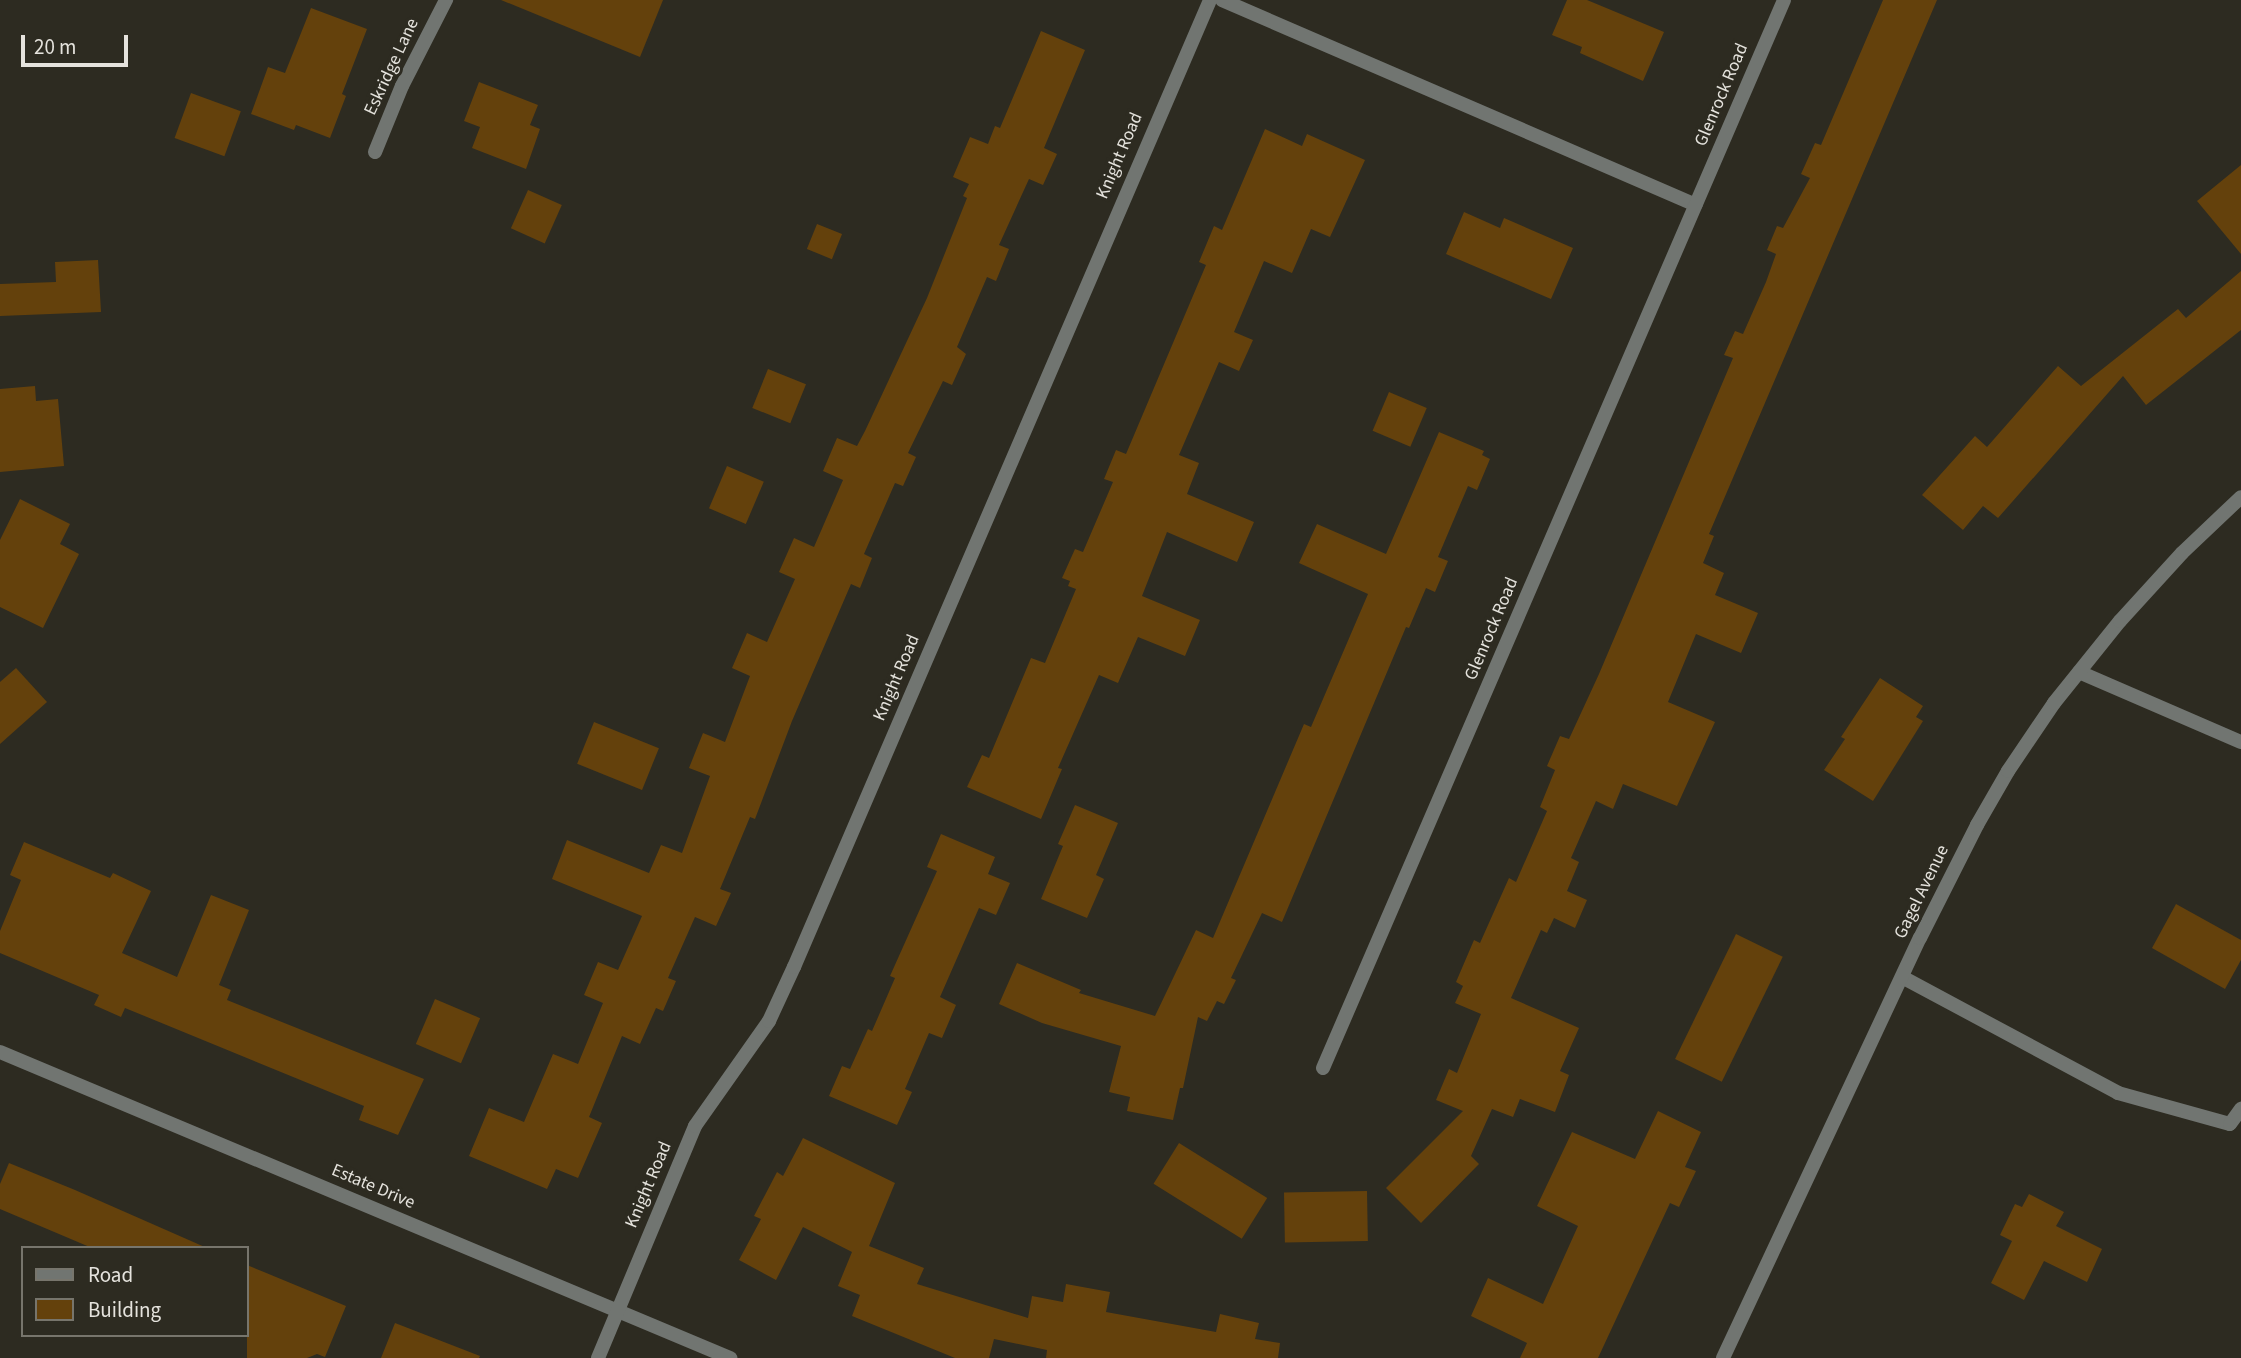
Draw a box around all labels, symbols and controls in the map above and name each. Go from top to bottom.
street label: Eskridge Lane [360,15,424,119]
scale bar [24,21,131,65]
text: 20 m [34,32,76,62]
street label: Glenrock Road [1691,40,1753,150]
street label: Knight Road [1092,109,1148,203]
street label: Glenrock Road [1461,574,1523,684]
street label: Knight Road [869,631,925,725]
street label: Gagel Avenue [1890,842,1954,942]
street label: Knight Road [621,1138,677,1232]
street label: Estate Drive [328,1160,418,1214]
legend [21,1246,248,1337]
text: Road [88,1260,133,1290]
text: Building [88,1295,161,1325]

